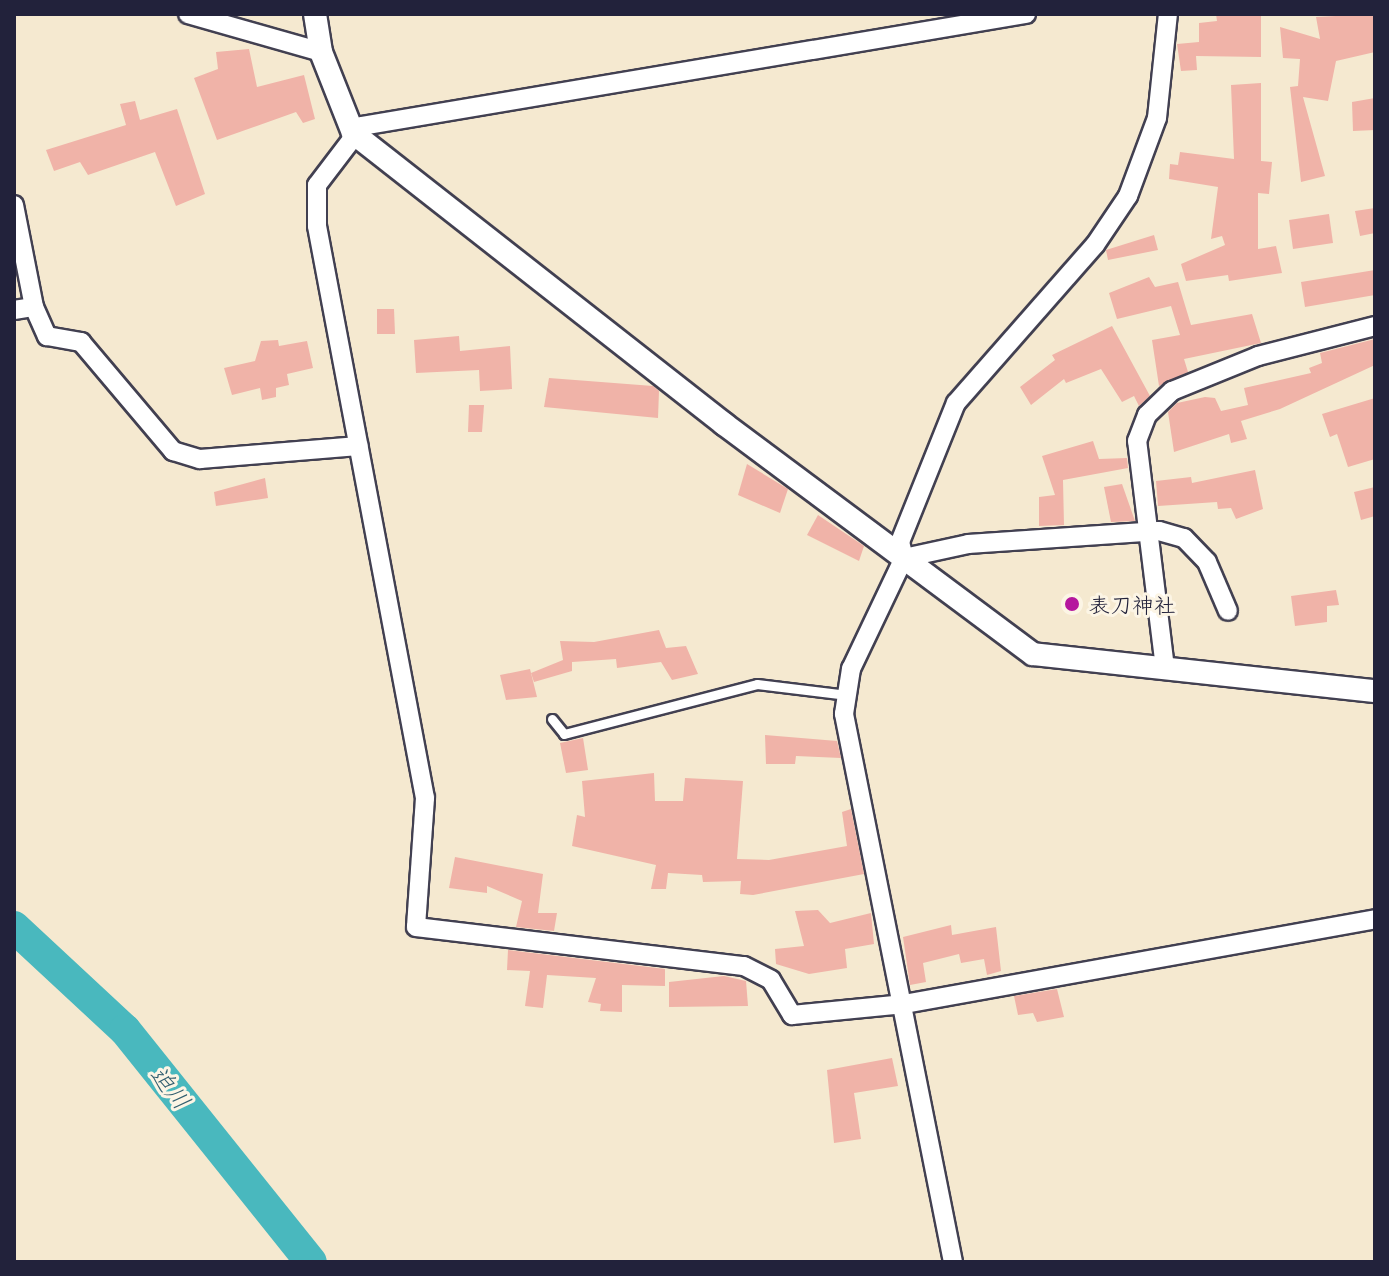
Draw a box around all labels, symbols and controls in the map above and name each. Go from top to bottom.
place label: 表刀神社 [1088,591,1176,617]
marker: 表刀神社 [1063,595,1081,613]
water label: 迫川 [145,1059,197,1115]

